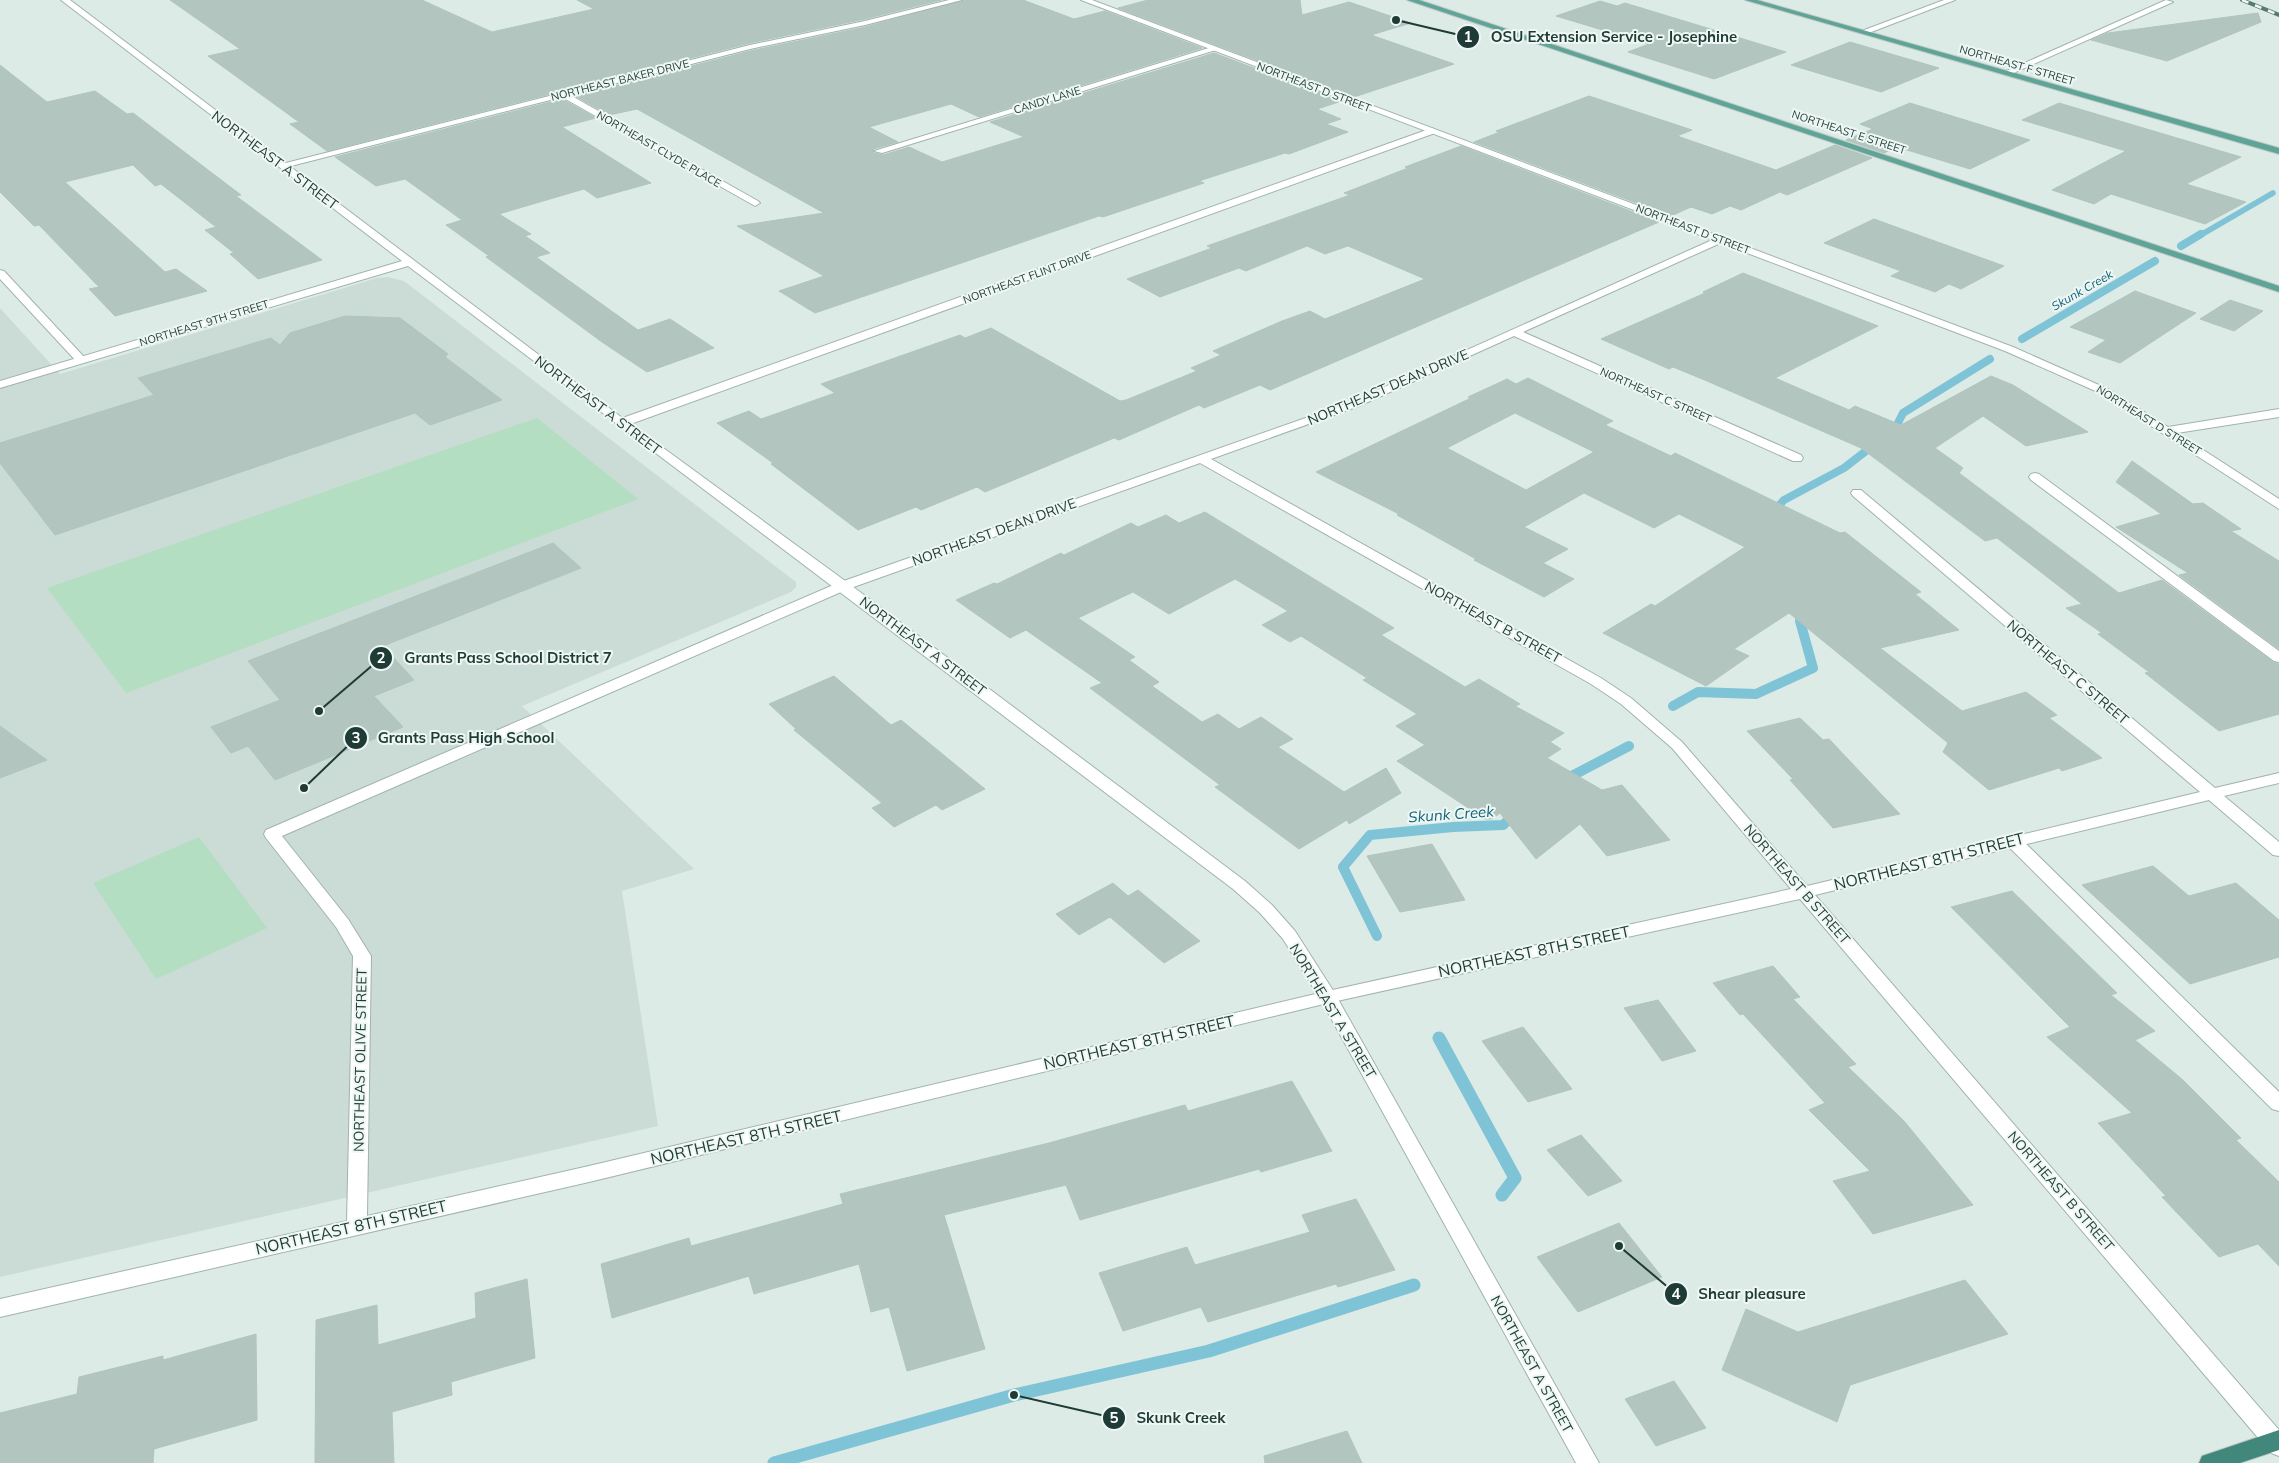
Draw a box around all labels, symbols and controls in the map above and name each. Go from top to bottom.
callout: OSU Extension Service - Josephine [1456,22,1747,52]
text: 1 [1463,27,1473,46]
text: OSU Extension Service - Josephine [1491,27,1737,46]
street label: NORTHEAST F STREET [1958,42,2077,88]
street label: NORTHEAST BAKER DRIVE [549,56,691,104]
street label: NORTHEAST D STREET [1255,59,1373,115]
street label: CANDY LANE [1012,83,1082,117]
street label: NORTHEAST A STREET [208,106,342,214]
street label: NORTHEAST E STREET [1790,107,1908,157]
street label: NORTHEAST CLYDE PLACE [594,108,724,190]
street label: NORTHEAST D STREET [1634,201,1752,257]
street label: NORTHEAST FLINT DRIVE [961,247,1093,307]
water label: Skunk Creek [2049,266,2116,314]
street label: NORTHEAST 9TH STREET [138,297,271,349]
street label: NORTHEAST DEAN DRIVE [1305,345,1471,429]
street label: NORTHEAST A STREET [531,351,665,459]
street label: NORTHEAST C STREET [1598,364,1714,426]
street label: NORTHEAST D STREET [2094,382,2204,458]
street label: NORTHEAST DEAN DRIVE [909,494,1079,570]
street label: NORTHEAST B STREET [1422,577,1565,667]
street label: NORTHEAST A STREET [856,592,990,700]
street label: NORTHEAST C STREET [2003,616,2133,729]
callout: Grants Pass School District 7 [369,643,621,673]
text: 2 [376,648,386,667]
text: Grants Pass School District 7 [404,648,612,667]
callout: Grants Pass High School [343,723,565,753]
text: 3 [351,728,361,747]
text: Grants Pass High School [378,728,554,747]
water label: Skunk Creek [1408,801,1496,826]
street label: NORTHEAST B STREET [1740,820,1854,948]
street label: NORTHEAST 8TH STREET [1832,828,2027,894]
street label: NORTHEAST 8TH STREET [1436,921,1632,981]
street label: NORTHEAST A STREET [1286,940,1381,1082]
street label: NORTHEAST OLIVE STREET [349,967,371,1152]
street label: NORTHEAST 8TH STREET [1041,1010,1237,1074]
street label: NORTHEAST 8TH STREET [648,1105,844,1169]
street label: NORTHEAST B STREET [2004,1127,2118,1255]
street label: NORTHEAST 8TH STREET [253,1195,449,1259]
callout: Shear pleasure [1664,1279,1816,1309]
text: 4 [1671,1284,1681,1303]
text: Shear pleasure [1698,1284,1806,1303]
street label: NORTHEAST A STREET [1487,1292,1577,1436]
callout: Skunk Creek [1102,1403,1236,1433]
text: 5 [1109,1408,1119,1427]
text: Skunk Creek [1136,1408,1226,1427]

